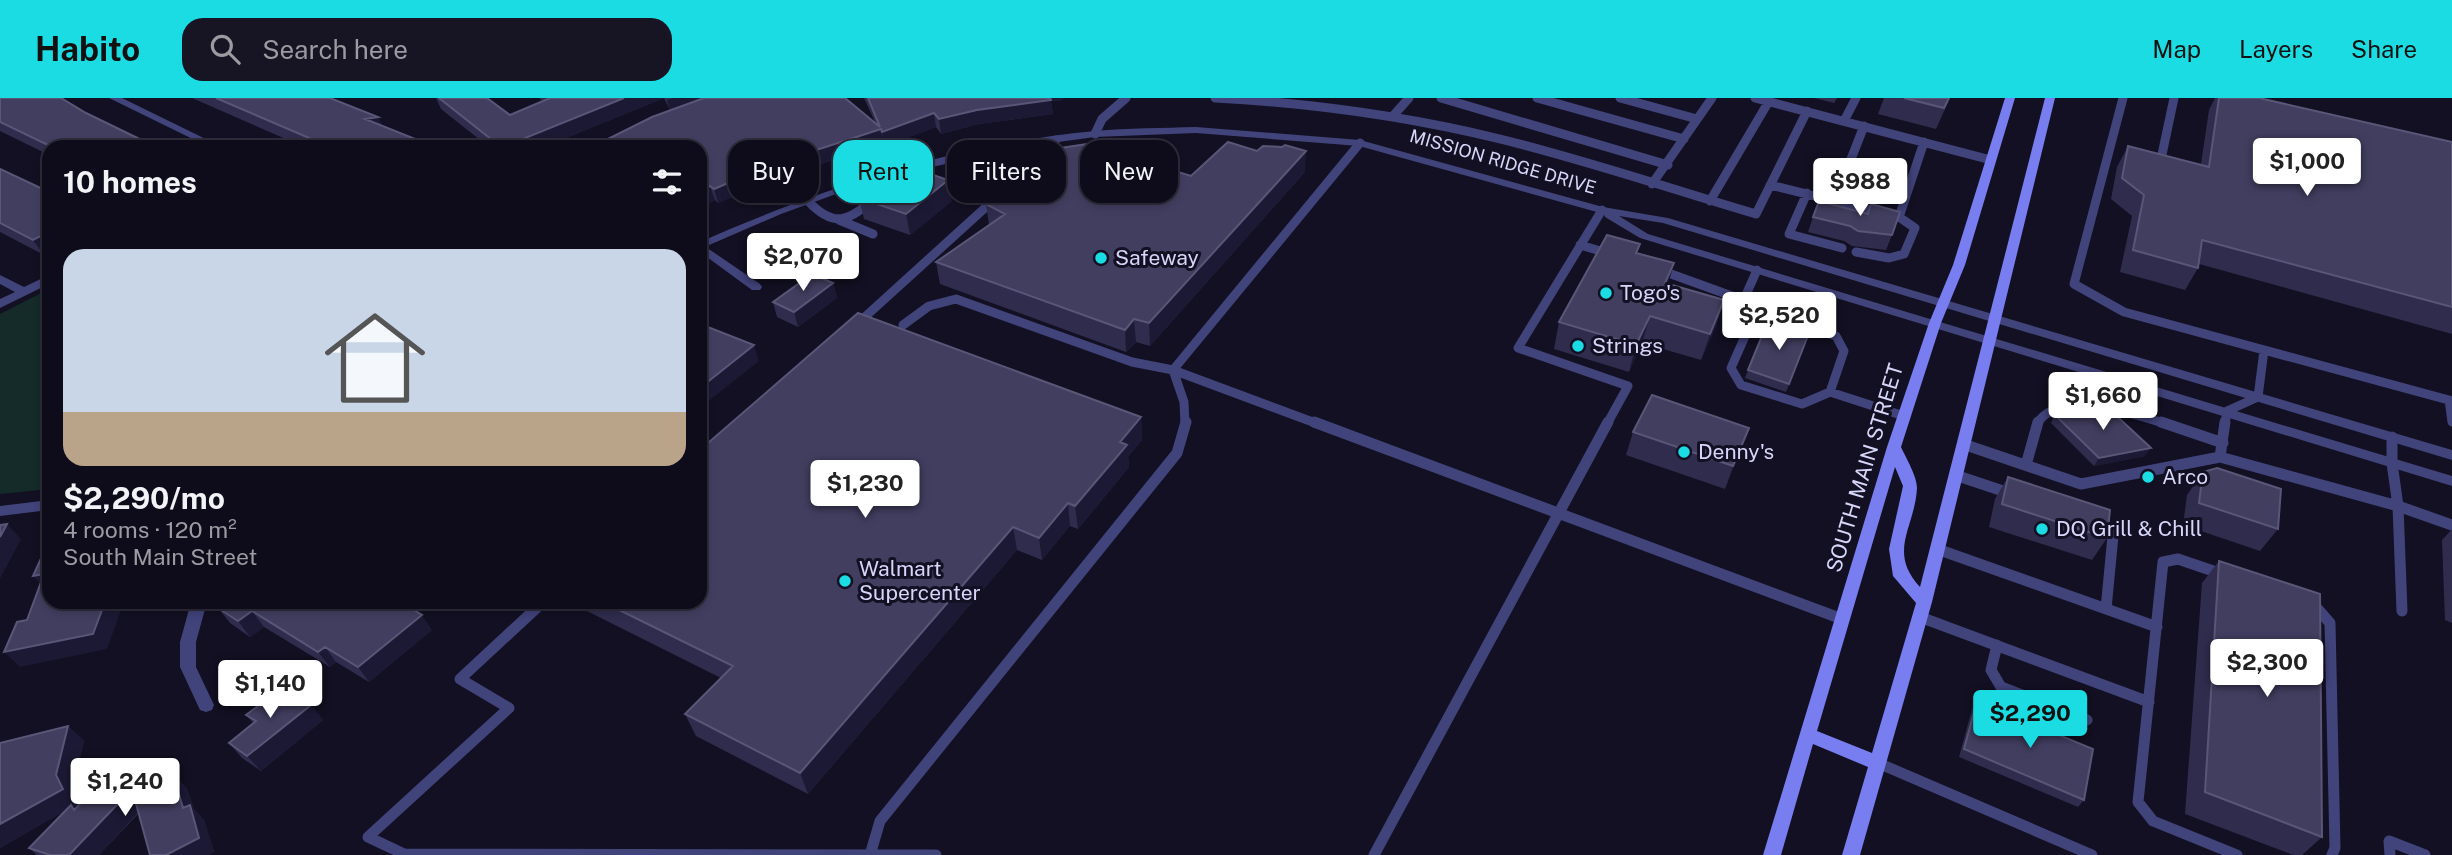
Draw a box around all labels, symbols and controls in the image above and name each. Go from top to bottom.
search box [182,18,672,81]
text: Habito [35,30,140,68]
icon: search [206,30,244,68]
text: Search here [262,34,408,65]
text: Map [2152,35,2201,63]
text: Layers [2239,35,2313,63]
text: Share [2351,35,2417,63]
street label: MISSION RIDGE DRIVE [1407,125,1599,198]
pin: $1,000 [2250,139,2364,198]
chip: Buy [728,140,819,203]
chip: Rent [833,140,933,203]
chip: Filters [947,140,1066,203]
chip: New [1080,140,1178,203]
text: $1,000 [2269,147,2345,174]
pin: $988 [1819,158,1901,218]
icon: filters [648,163,686,201]
text: 10 homes [63,164,197,200]
text: $988 [1829,167,1891,194]
pin: $2,070 [746,234,860,293]
text: $2,070 [763,242,843,269]
place label: Safeway [1115,245,1199,270]
marker: Safeway [1093,250,1109,266]
place label: Togo's [1620,280,1680,305]
marker: Togo's [1598,285,1614,301]
pin: $2,520 [1722,292,1836,352]
icon: home [312,295,438,421]
text: $2,520 [1738,301,1820,328]
place label: Strings [1592,333,1663,358]
marker: Strings [1570,338,1586,354]
street label: SOUTH MAIN STREET [1821,360,1908,575]
pin: $1,660 [2046,372,2160,432]
text: $1,660 [2065,381,2141,408]
place label: Denny's [1698,439,1774,464]
marker: Denny's [1676,444,1692,460]
pin: $1,230 [808,460,922,520]
place label: Arco [2162,464,2208,489]
text: $1,230 [827,469,903,496]
marker: Arco [2140,469,2156,485]
text: $2,290/mo [63,480,225,516]
text: 4 rooms · 120 m² [63,516,237,543]
place label: DQ Grill & Chill [2056,516,2202,541]
marker: DQ Grill & Chill [2034,521,2050,537]
text: South Main Street [63,543,257,570]
place label: Walmart Supercenter [859,556,981,605]
marker: Walmart Supercenter [837,573,853,589]
pin: $2,300 [2210,640,2324,699]
text: $2,300 [2226,648,2308,675]
pin: $1,140 [213,660,327,720]
text: $1,140 [234,669,306,696]
pin: $2,290 [1973,690,2087,750]
text: $2,290 [1989,699,2071,726]
pin: $1,240 [68,758,182,818]
text: $1,240 [87,767,163,794]

